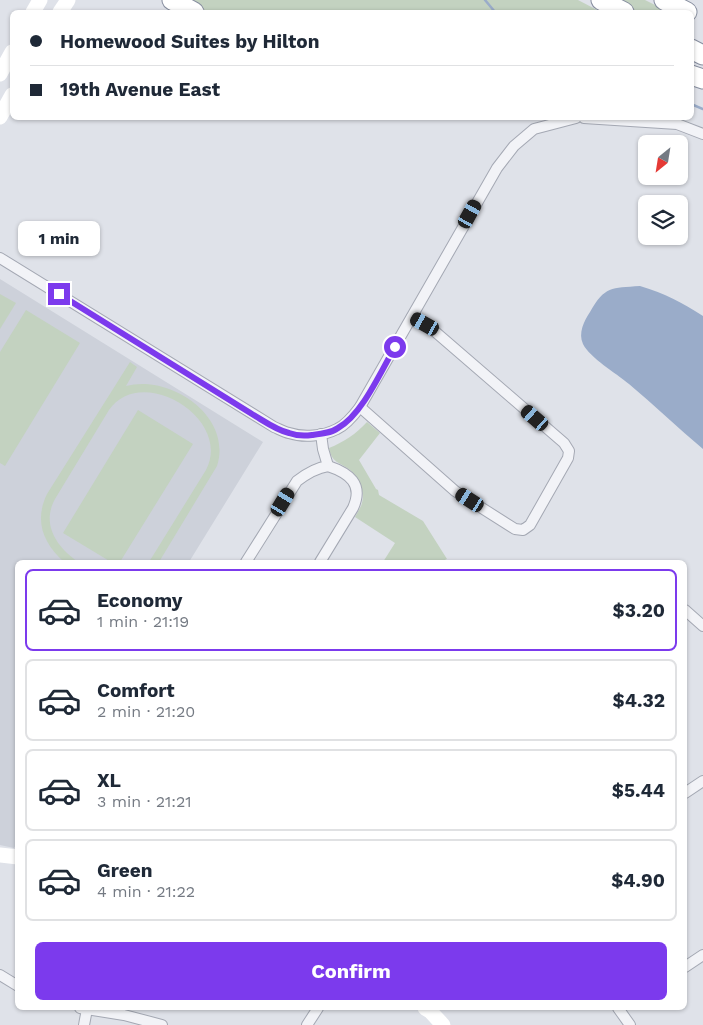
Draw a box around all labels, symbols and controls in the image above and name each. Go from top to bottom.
text: Homewood Suites by Hilton [60,30,319,53]
text: 19th Avenue East [60,78,220,101]
north arrow [638,135,688,185]
map controls [638,135,688,245]
button: layers [638,195,688,245]
car [456,197,483,231]
callout: 1 min [18,222,100,256]
text: 1 min [38,229,80,248]
route end [48,283,70,305]
car [408,310,441,338]
route start [384,336,406,358]
car [518,402,551,434]
car [268,485,297,519]
car [453,486,486,514]
icon: car [37,588,82,633]
text: Economy [97,589,182,612]
text: $3.20 [612,599,665,622]
text: 1 min · 21:19 [97,612,189,631]
icon: car [37,678,82,723]
text: Comfort [97,679,175,702]
text: $4.32 [613,689,665,712]
text: 2 min · 21:20 [97,702,195,721]
icon: car [37,768,82,813]
text: XL [97,769,121,792]
text: $5.44 [612,779,665,802]
text: 3 min · 21:21 [97,792,192,811]
icon: car [37,858,82,903]
text: Green [97,859,153,882]
text: $4.90 [611,869,665,892]
text: 4 min · 21:22 [97,882,195,901]
button: Confirm [35,942,667,1000]

